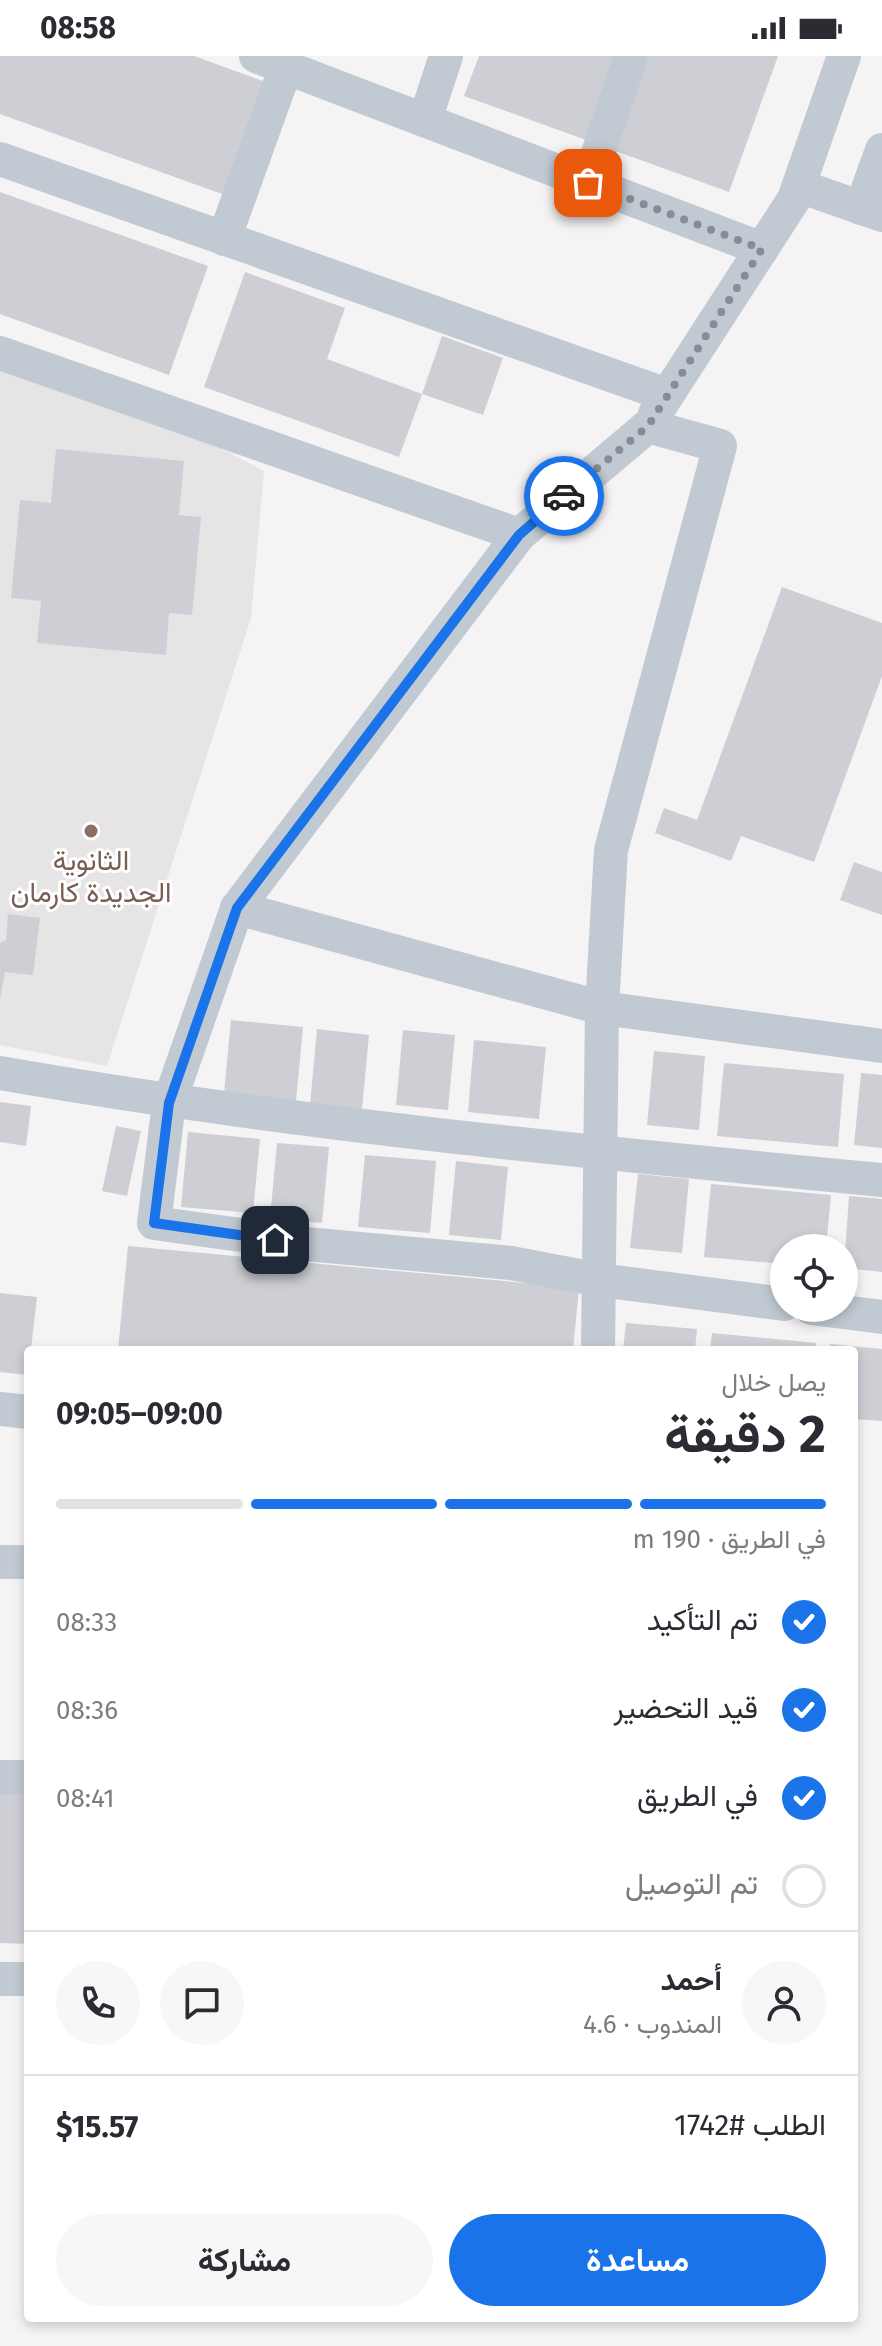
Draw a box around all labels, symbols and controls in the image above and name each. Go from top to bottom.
text: 08:58 [40,10,116,46]
pin [554,149,622,217]
icon: bag [566,161,610,205]
courier [524,456,604,536]
icon: car [542,474,586,518]
marker: الثانوية الجديدة كارمان [82,822,100,840]
place label: الثانوية الجديدة كارمان [11,844,171,910]
pin [241,1206,309,1274]
icon: home [253,1218,297,1262]
map controls [770,1234,858,1322]
button: locate [770,1234,858,1322]
text: يصل خلال [722,1367,826,1398]
text: 09:00–09:05 [56,1396,223,1432]
text: 2 دقيقة [664,1403,826,1466]
text: في الطريق · 190 m [632,1524,826,1555]
icon: check [782,1600,826,1644]
text: تم التأكيد [647,1602,758,1638]
text: 08:33 [56,1607,117,1638]
icon: check [782,1688,826,1732]
text: قيد التحضير [613,1690,758,1726]
text: 08:36 [56,1695,118,1726]
icon: check [782,1776,826,1820]
text: في الطريق [637,1778,758,1814]
text: 08:41 [56,1783,115,1814]
text: تم التوصيل [625,1866,758,1902]
button: phone [56,1961,140,2045]
button: chat [160,1961,244,2045]
button: person [742,1961,826,2045]
text: أحمد [660,1962,722,1998]
text: المندوب · 4.6 [583,2009,722,2040]
text: الطلب #1742 [674,2107,826,2143]
text: $15.57 [56,2109,138,2145]
button: مشاركة [56,2214,433,2306]
button: مساعدة [449,2214,826,2306]

